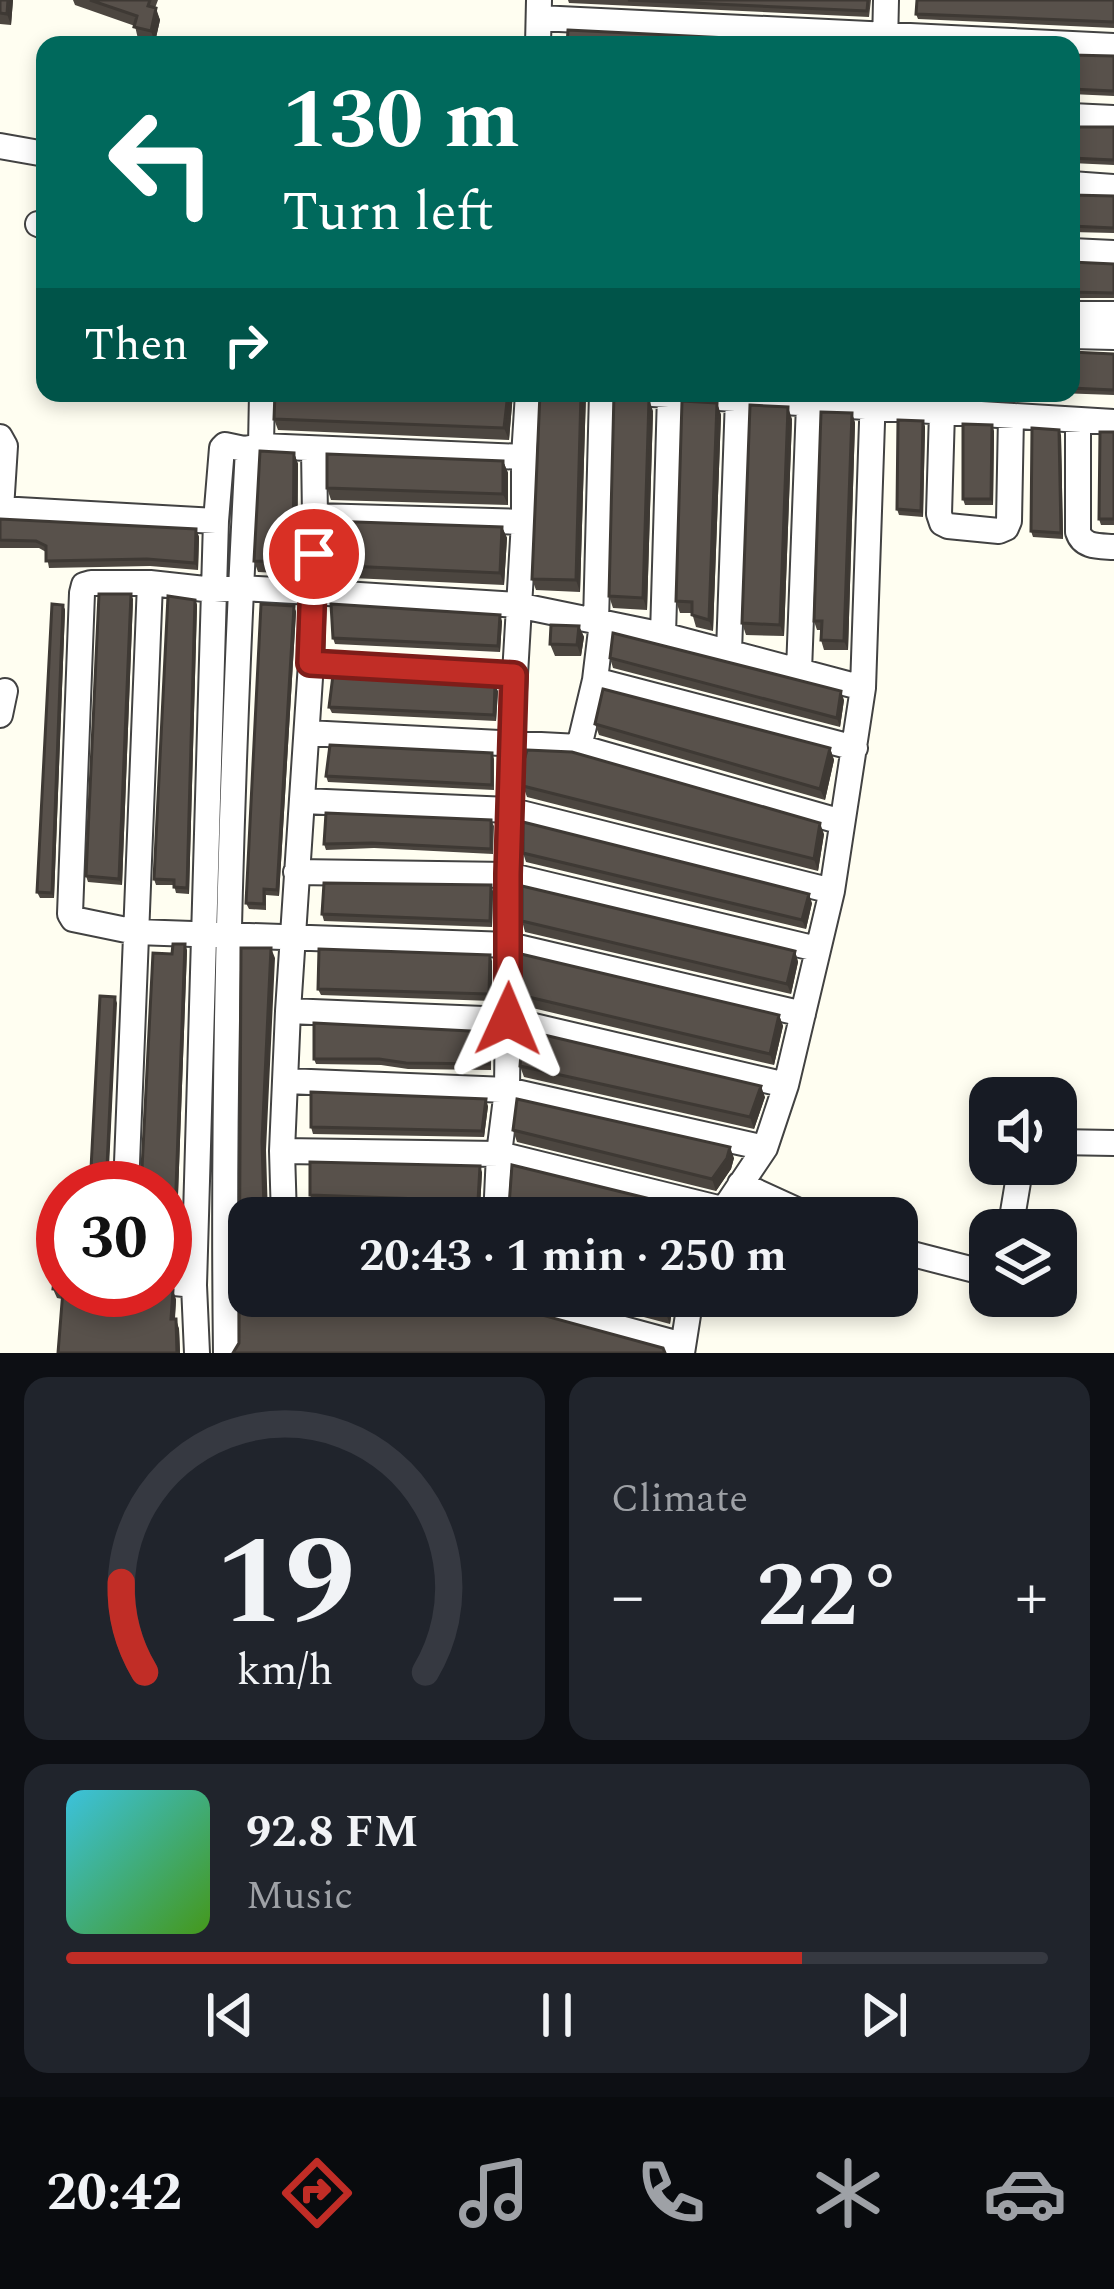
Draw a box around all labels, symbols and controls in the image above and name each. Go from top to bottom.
text: 130 m [282,57,520,185]
icon: left [84,84,240,240]
text: Turn left [282,172,494,254]
text: Then [84,311,189,380]
icon: right [213,312,279,378]
pin [263,503,365,605]
icon: arrive [281,521,347,587]
position arrow [445,956,571,1082]
map controls [969,1077,1077,1317]
button: sound [969,1077,1077,1185]
speed limit sign: 30 [36,1161,192,1317]
button: layers [969,1209,1077,1317]
text: 20:43 · 1 min · 250 m [359,1222,787,1291]
text: Climate [611,1470,748,1529]
text: 19 [214,1489,355,1679]
text: 22° [757,1529,902,1666]
text: − [611,1547,644,1648]
text: + [1015,1547,1048,1648]
text: km/h [236,1638,333,1703]
text: 92.8 FM [246,1798,418,1867]
text: Music [246,1867,353,1926]
icon: previous [197,1982,263,2048]
icon: pause [524,1982,590,2048]
icon: next [851,1982,917,2048]
icon: directions [275,2151,359,2235]
icon: music [452,2151,536,2235]
icon: phone [629,2151,713,2235]
icon: climate [806,2151,890,2235]
icon: car [983,2151,1067,2235]
text: 20:42 [47,2152,182,2234]

